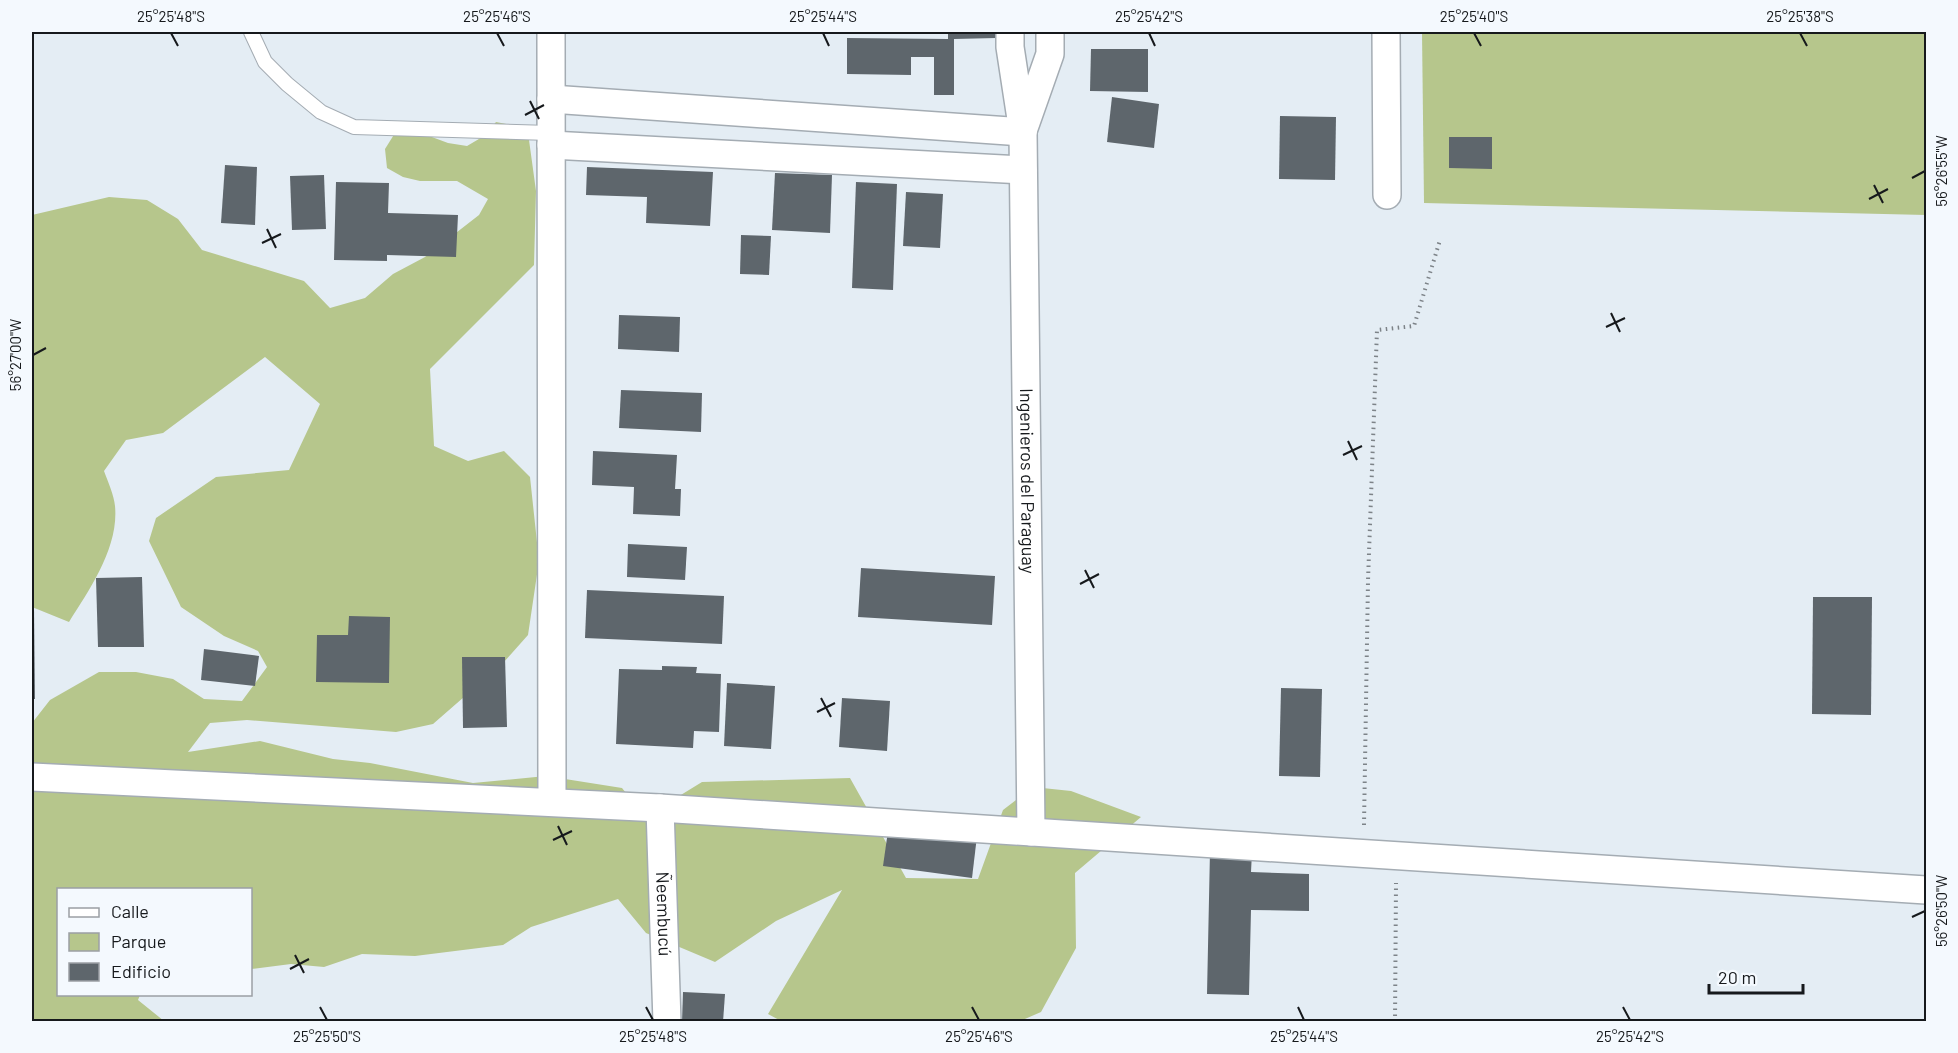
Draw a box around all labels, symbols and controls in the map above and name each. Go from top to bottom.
text: 25°25'48"S [137,7,205,25]
text: 25°25'46"S [463,7,531,25]
text: 25°25'44"S [789,7,857,25]
text: 25°25'42"S [1115,7,1183,25]
text: 25°25'40"S [1440,7,1508,25]
text: 25°25'38"S [1766,7,1834,25]
text: 56°26'55"W [1932,135,1950,207]
text: 56°27'00"W [6,319,24,391]
street label: Ingenieros del Paraguay [1016,388,1040,574]
street label: Ñeembucú [652,871,677,957]
text: 56°26'50"W [1932,875,1950,947]
legend [57,888,252,996]
text: Calle [111,900,149,922]
text: Parque [111,930,166,952]
scale bar [1709,957,1804,995]
text: Edificio [111,960,171,982]
text: 20 m [1718,966,1756,988]
text: 25°25'50"S [293,1027,361,1045]
text: 25°25'48"S [619,1027,687,1045]
text: 25°25'46"S [945,1027,1013,1045]
text: 25°25'44"S [1270,1027,1338,1045]
text: 25°25'42"S [1596,1027,1664,1045]

